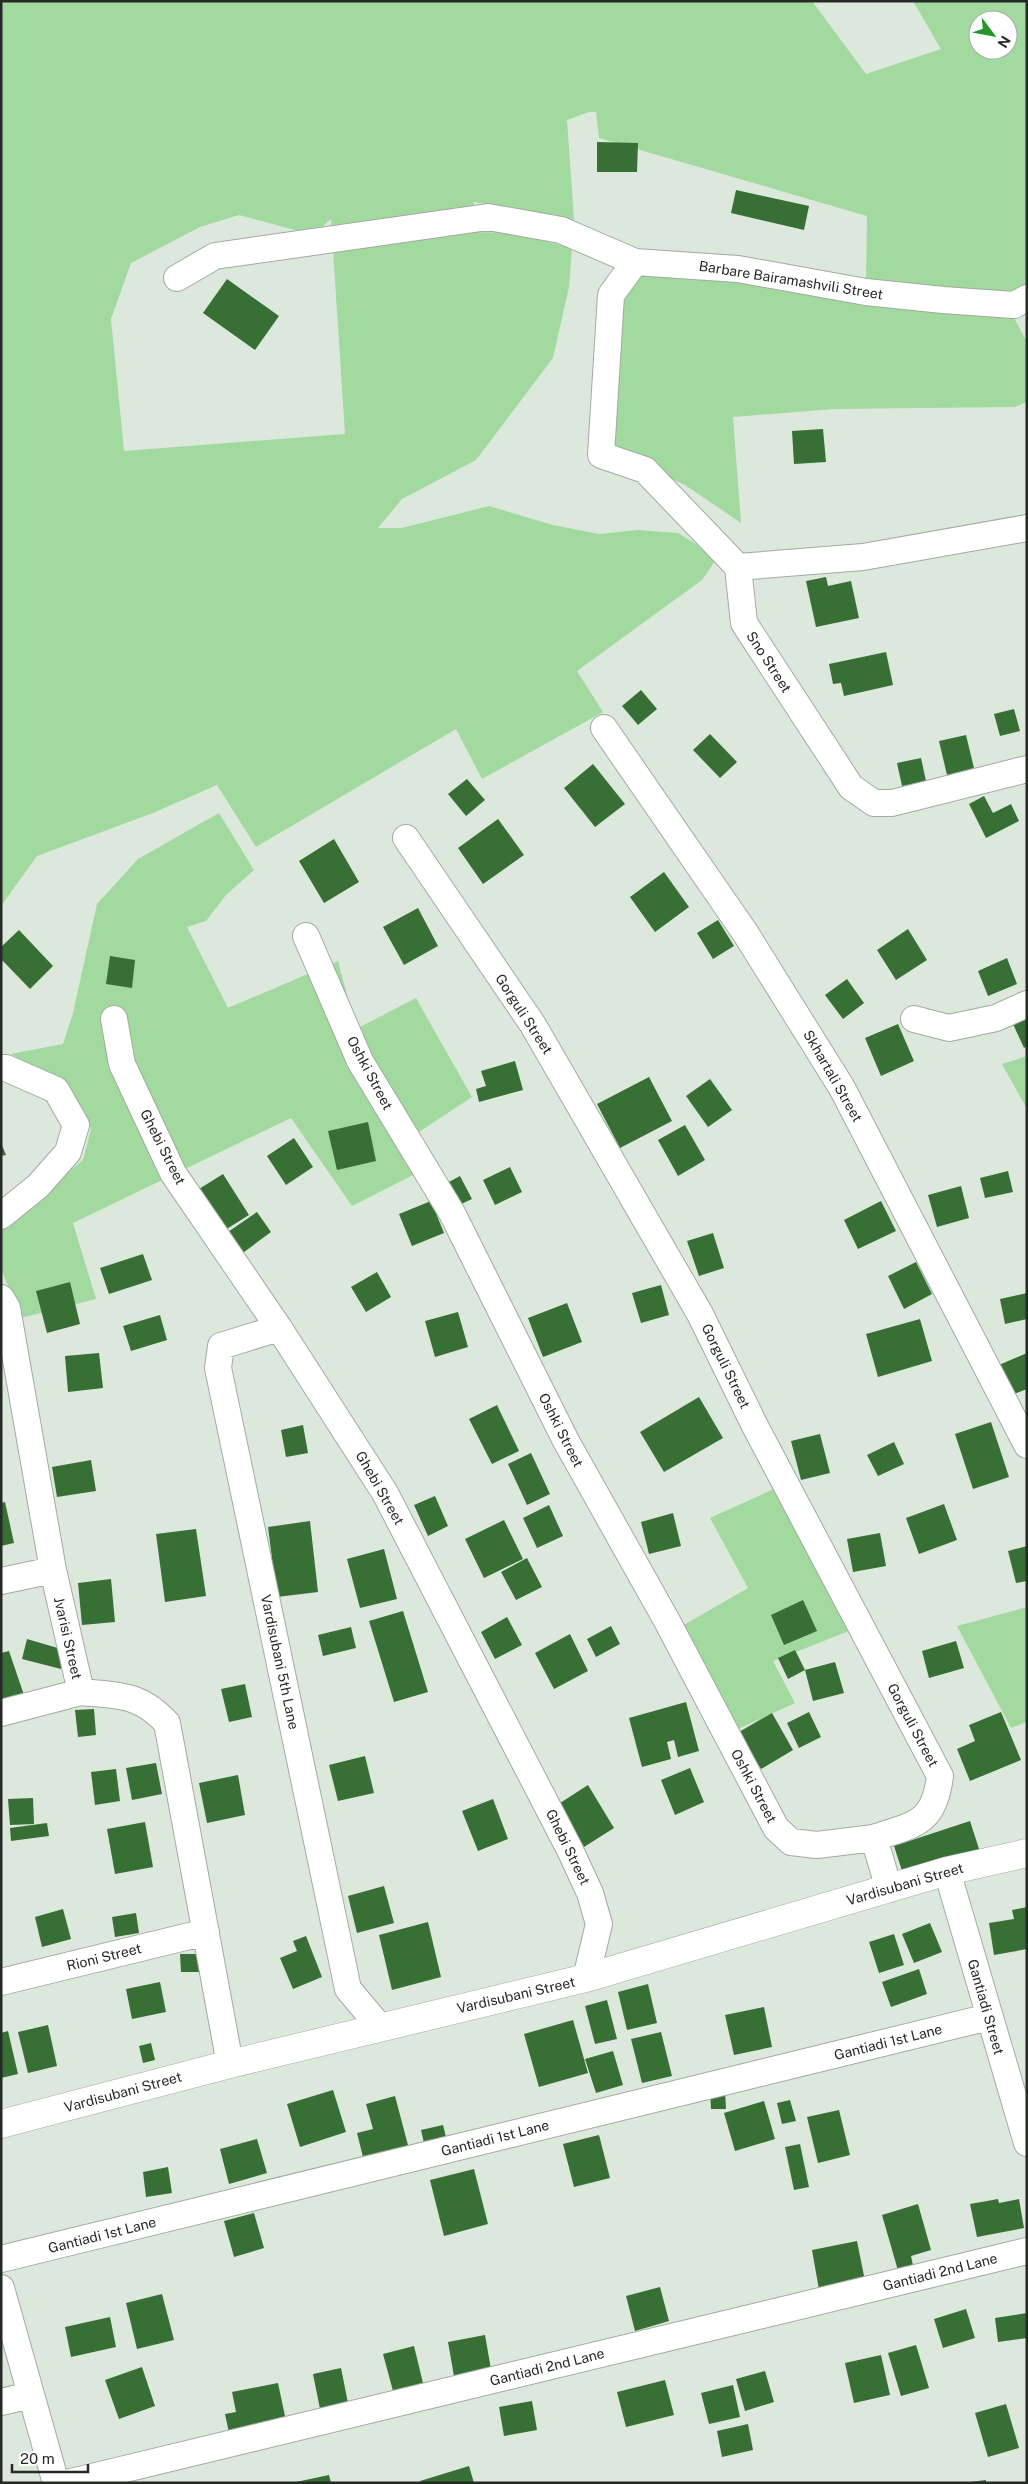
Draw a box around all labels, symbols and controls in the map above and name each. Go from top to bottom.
north arrow [968,10,1018,60]
text: N [994,33,1014,51]
street label: Barbare Bairamashvili Street [698,258,884,302]
street label: Sno Street [743,628,795,696]
street label: Gorguli Street [492,971,556,1057]
street label: Skhartali Street [800,1027,866,1125]
street label: Oshki Street [344,1033,396,1113]
street label: Ghebi Street [137,1107,189,1187]
street label: Gorguli Street [699,1321,753,1411]
street label: Oshki Street [535,1390,587,1470]
street label: Ghebi Street [352,1448,408,1528]
street label: Vardisubani 5th Lane [258,1593,302,1731]
street label: Jvarisi Street [51,1595,85,1681]
street label: Gorguli Street [884,1681,942,1769]
street label: Oshki Street [728,1746,780,1826]
street label: Ghebi Street [543,1806,593,1888]
street label: Vardisubani Street [845,1860,965,1908]
street label: Rioni Street [65,1940,143,1974]
street label: Gantiadi Street [965,1957,1007,2057]
street label: Vardisubani Street [455,1974,577,2016]
street label: Gantiadi 1st Lane [832,2021,944,2063]
street label: Vardisubani Street [63,2069,183,2115]
street label: Gantiadi 1st Lane [439,2117,551,2159]
street label: Gantiadi 1st Lane [46,2214,158,2256]
street label: Gantiadi 2nd Lane [881,2250,999,2294]
street label: Gantiadi 2nd Lane [488,2345,606,2389]
scale bar [12,2442,89,2474]
text: 20 m [20,2450,55,2467]

